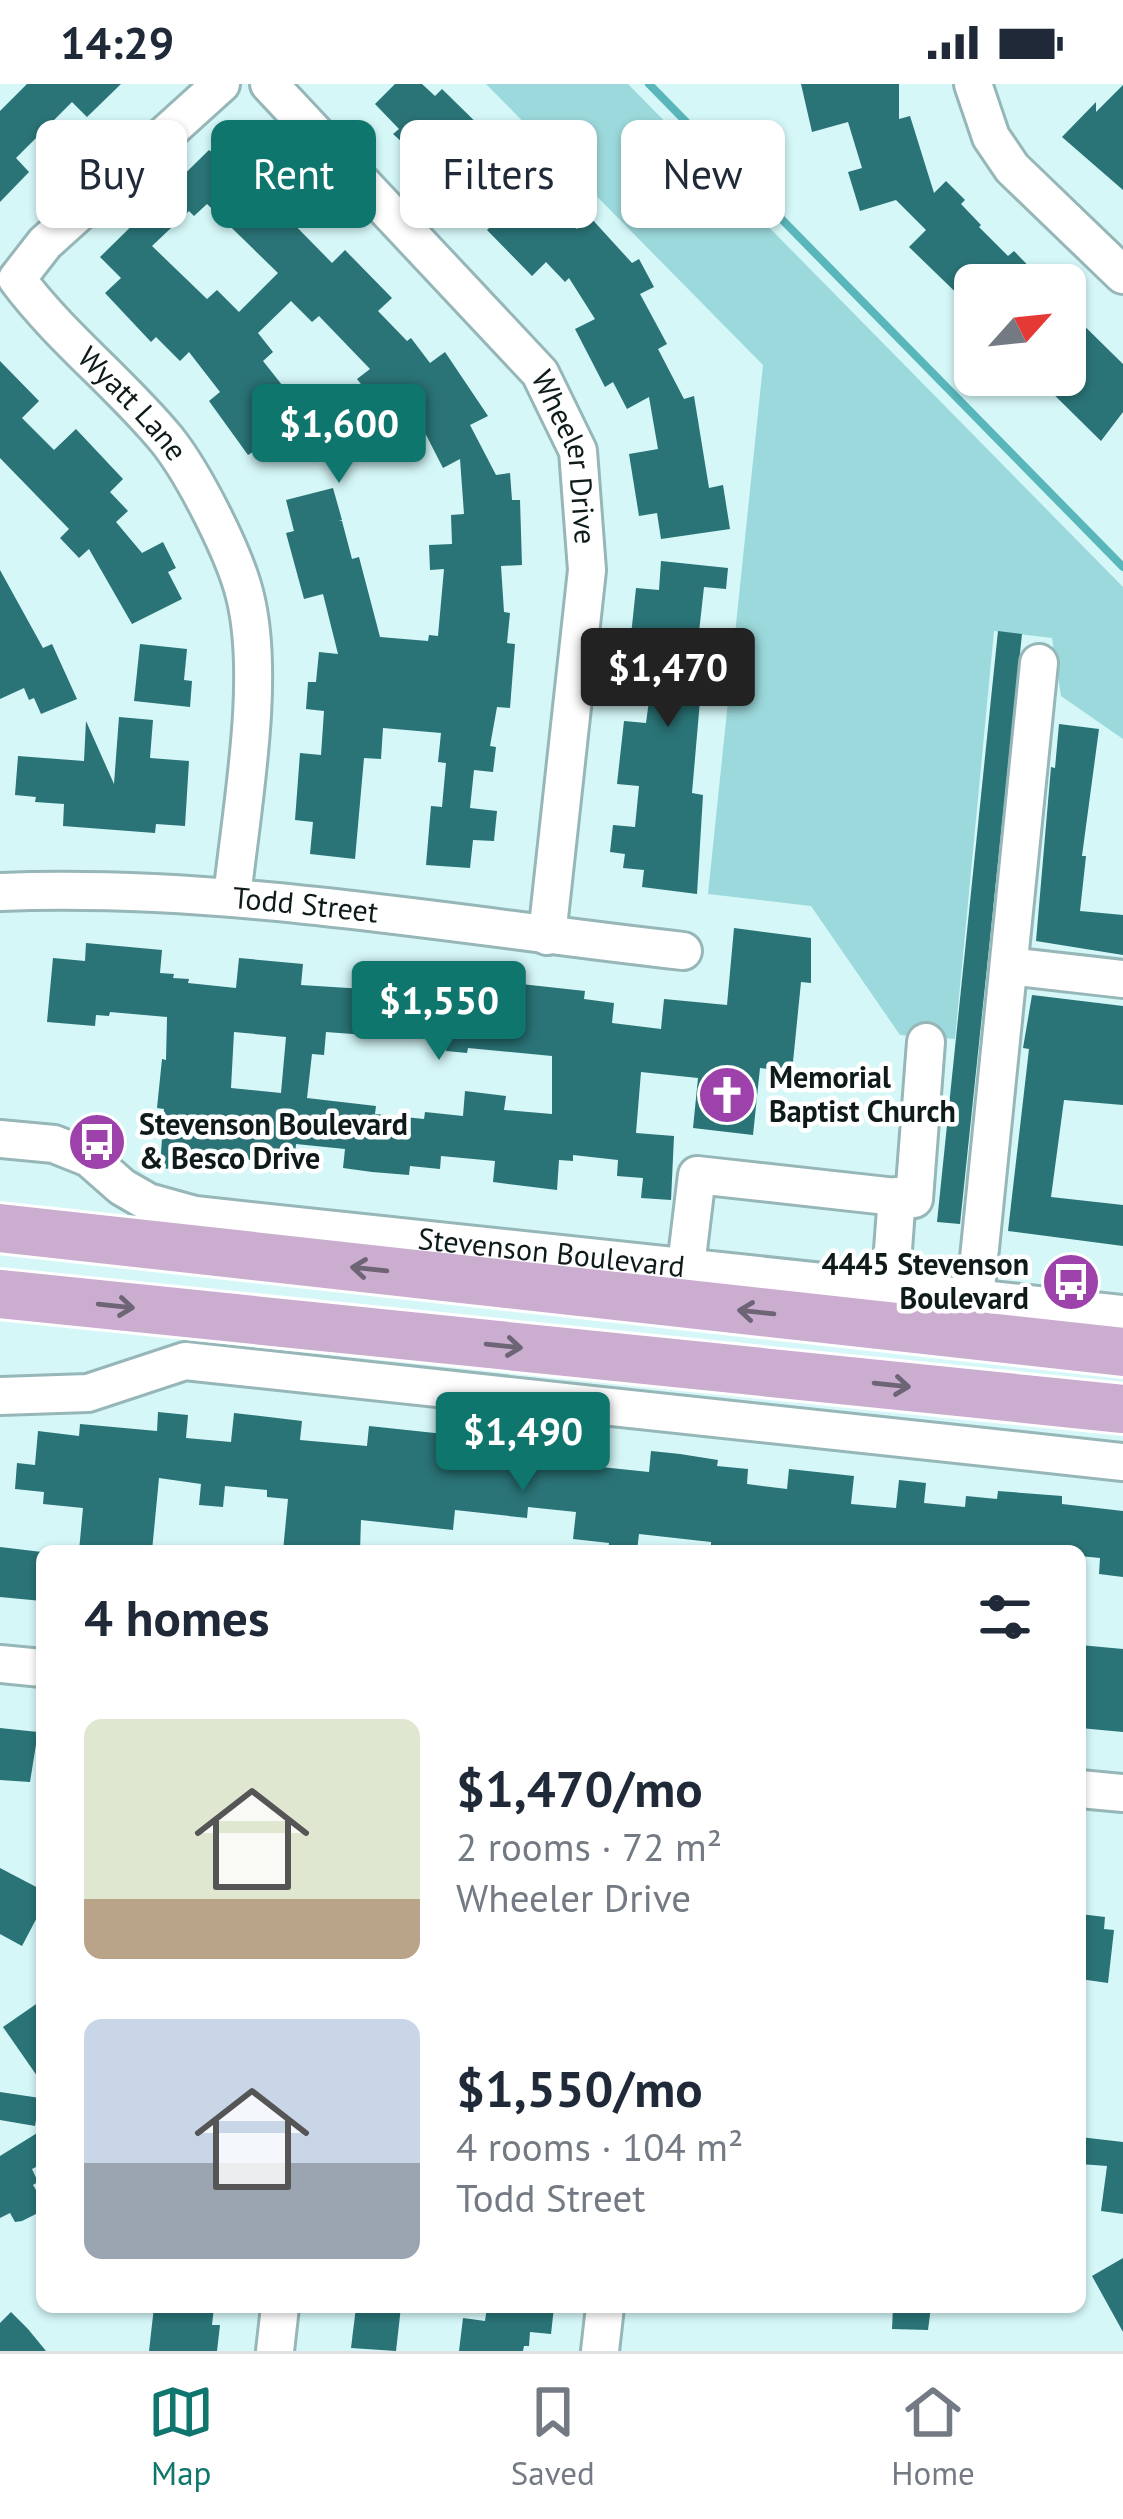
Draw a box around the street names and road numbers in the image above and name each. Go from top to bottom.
street label: Wyatt Lane [70,337,197,468]
street label: Wheeler Drive [524,363,606,546]
street label: Todd Street [231,877,380,931]
street label: Stevenson Boulevard [416,1218,687,1285]

